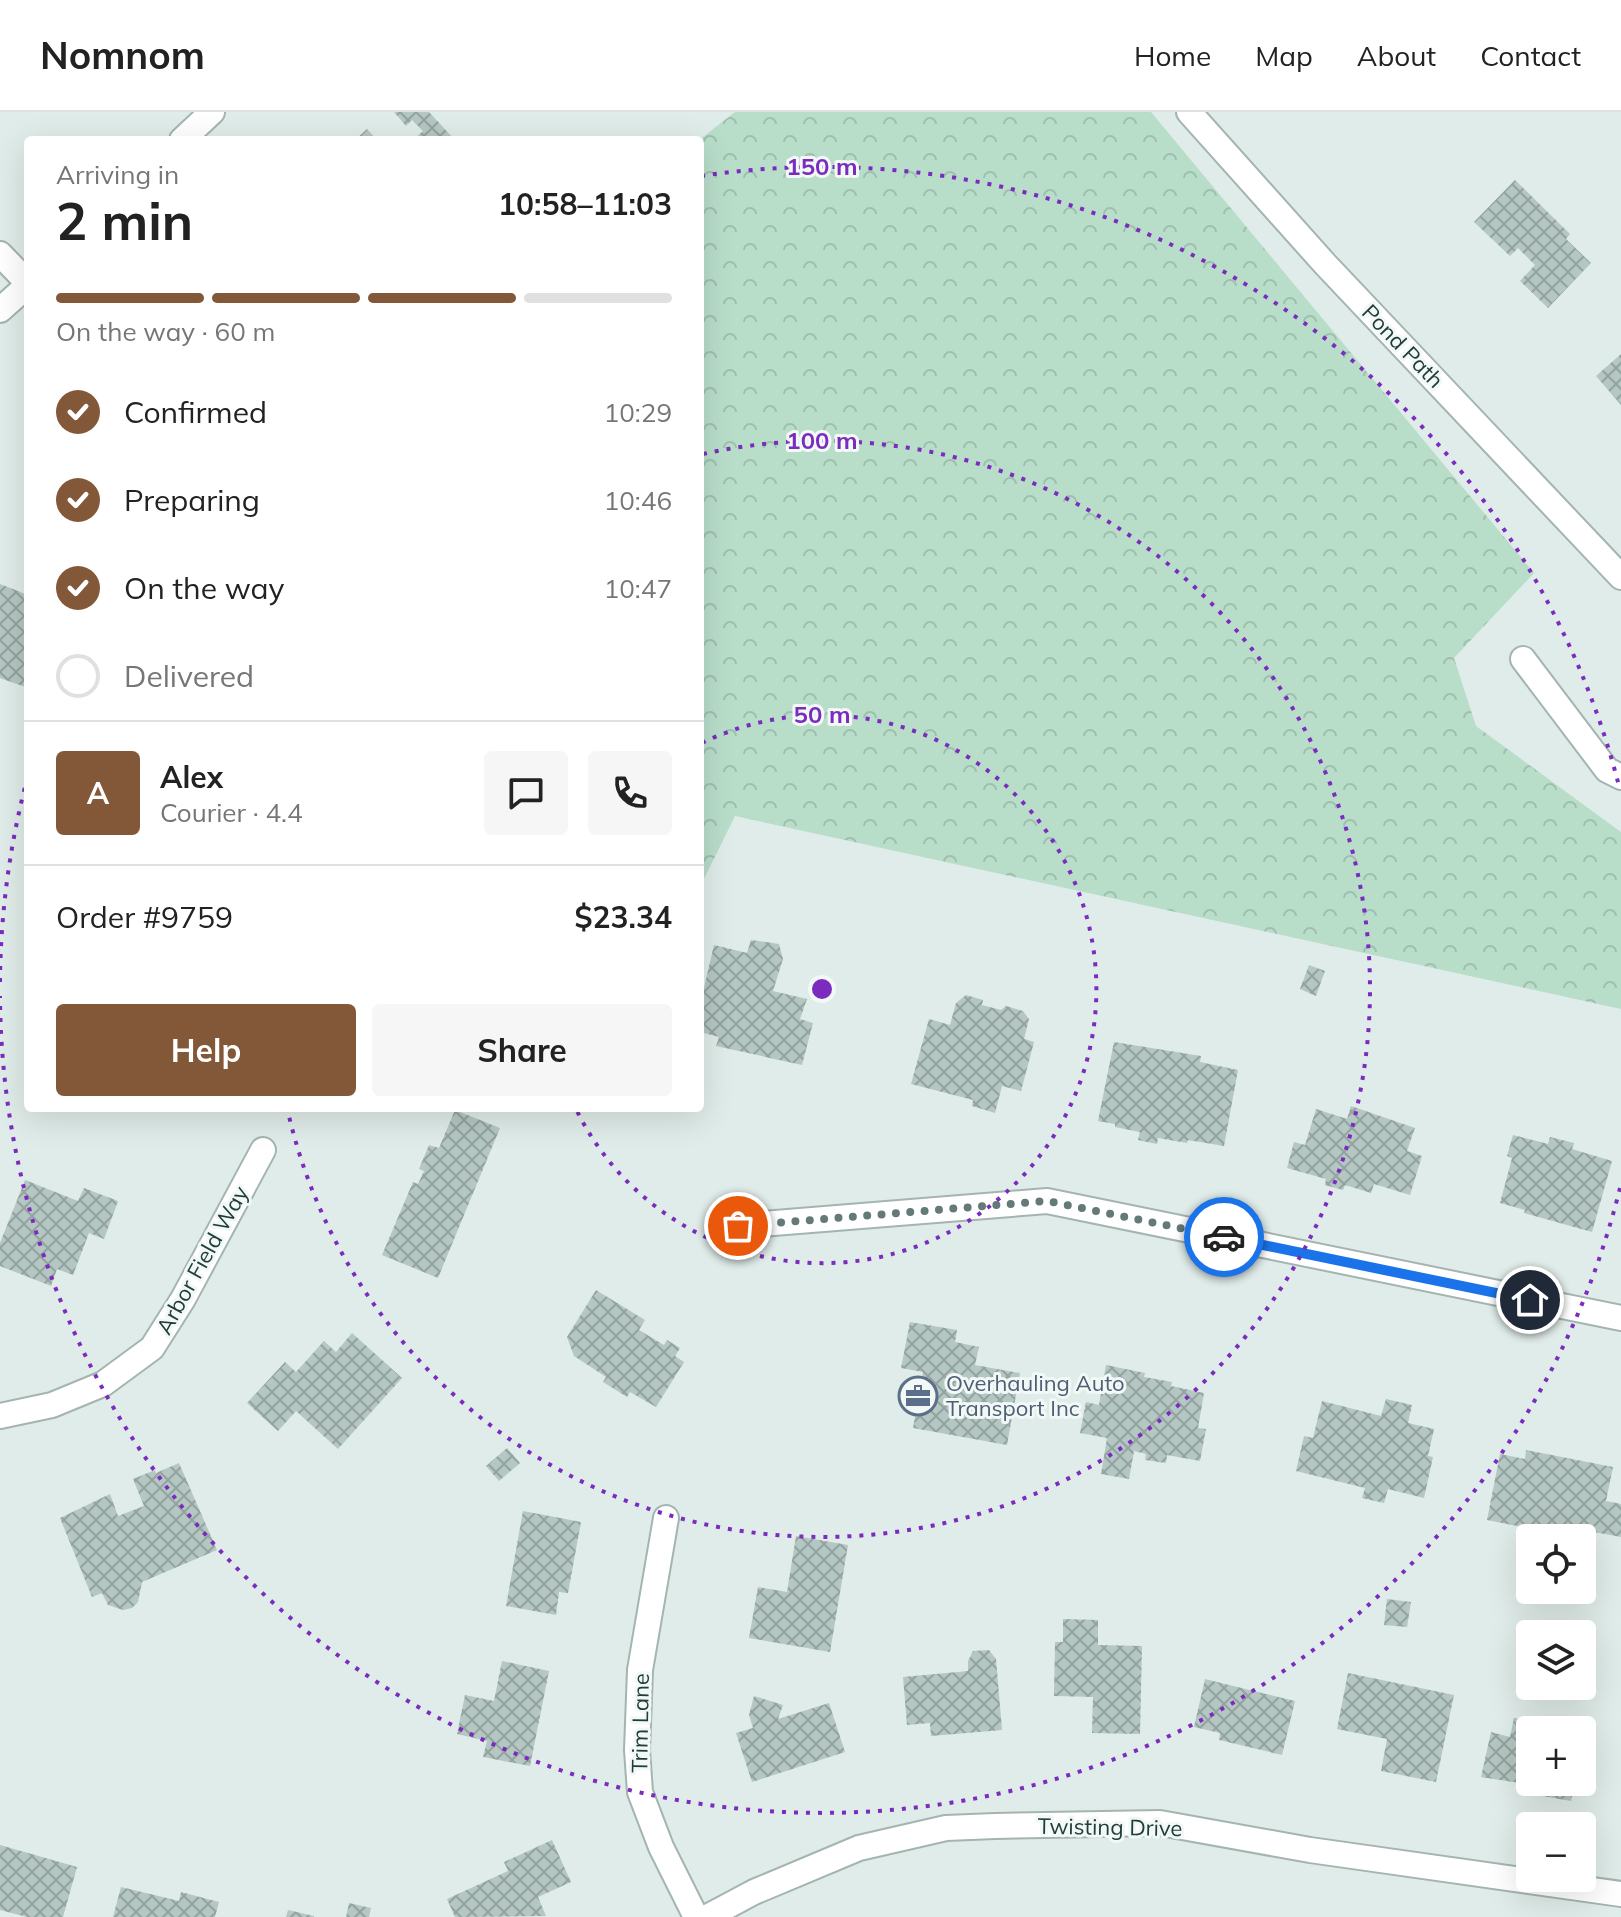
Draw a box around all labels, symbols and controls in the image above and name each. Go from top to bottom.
text: Nomnom [40,31,205,79]
text: Home [1134,38,1211,73]
text: Map [1255,38,1313,73]
text: About [1357,38,1436,73]
text: Contact [1480,38,1581,73]
text: 150 m [786,151,858,181]
text: Arriving in [56,158,179,191]
text: 10:58–11:03 [498,185,672,223]
text: 2 min [56,188,193,253]
street label: Pond Path [1356,298,1450,394]
text: On the way · 60 m [56,315,275,348]
icon: check [56,390,100,434]
text: Confirmed [124,393,267,431]
text: 10:29 [604,396,672,429]
text: 100 m [786,425,858,455]
icon: check [56,478,100,522]
text: Preparing [124,481,260,519]
text: 10:46 [604,484,672,517]
icon: check [56,566,100,610]
text: On the way [124,569,284,607]
text: 10:47 [604,572,672,605]
text: Delivered [124,657,254,695]
text: 50 m [794,699,850,729]
button: chat [484,751,568,835]
button: phone [588,751,672,835]
text: Alex [160,758,223,796]
text: A [87,774,109,812]
text: Courier · 4.4 [160,796,303,829]
text: Order #9759 [56,898,233,936]
text: $23.34 [575,898,672,936]
centre of rings [808,975,836,1003]
button: Help [56,1004,356,1096]
button: Share [372,1004,672,1096]
street label: Arbor Field Way [150,1181,254,1339]
pin [704,1192,772,1260]
courier [1184,1197,1264,1277]
icon: bag [716,1204,760,1248]
icon: car [1202,1215,1246,1259]
pin [1496,1266,1564,1334]
icon: home [1508,1278,1552,1322]
place label: Overhauling Auto Transport Inc [946,1369,1125,1422]
office icon: Overhauling Auto Transport Inc [897,1375,939,1417]
map controls [1516,1524,1596,1892]
button: locate [1516,1524,1596,1604]
button: layers [1516,1620,1596,1700]
street label: Trim Lane [625,1673,655,1773]
button: + [1516,1716,1596,1796]
street label: Twisting Drive [1037,1812,1183,1842]
button: − [1516,1812,1596,1892]

